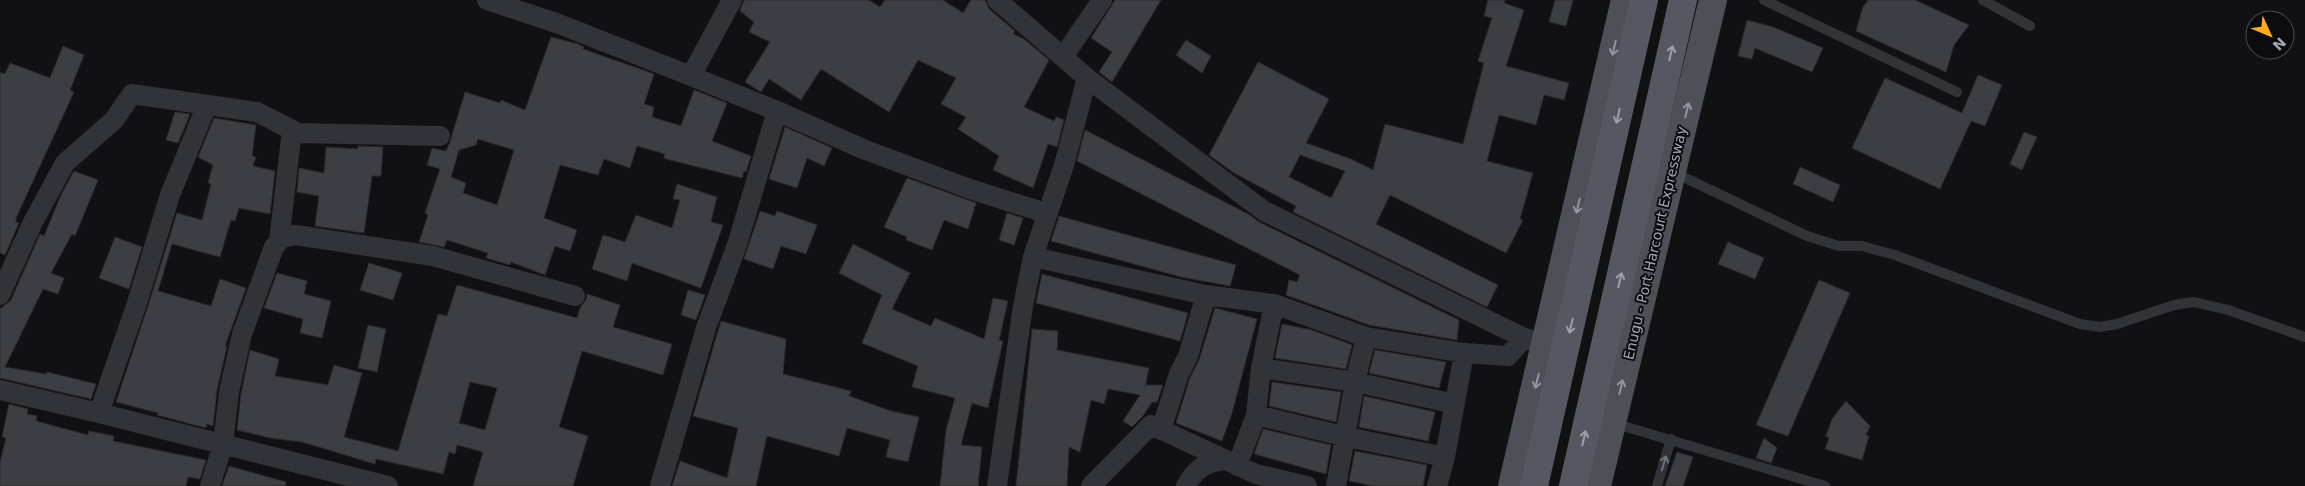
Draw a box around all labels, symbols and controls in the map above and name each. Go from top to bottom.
north arrow [2245,10,2295,60]
text: N [2270,34,2289,54]
one-way arrow [1609,39,1618,55]
one-way arrow [1667,46,1676,62]
one-way arrow [1683,103,1692,119]
one-way arrow [1613,107,1622,123]
street label: Enugu - Port Harcourt Expressway [1620,125,1690,361]
one-way arrow [1573,197,1582,213]
one-way arrow [1616,272,1625,288]
one-way arrow [1566,317,1575,333]
one-way arrow [1532,373,1541,389]
one-way arrow [1617,380,1626,396]
one-way arrow [1580,431,1589,447]
one-way arrow [1660,455,1669,471]

